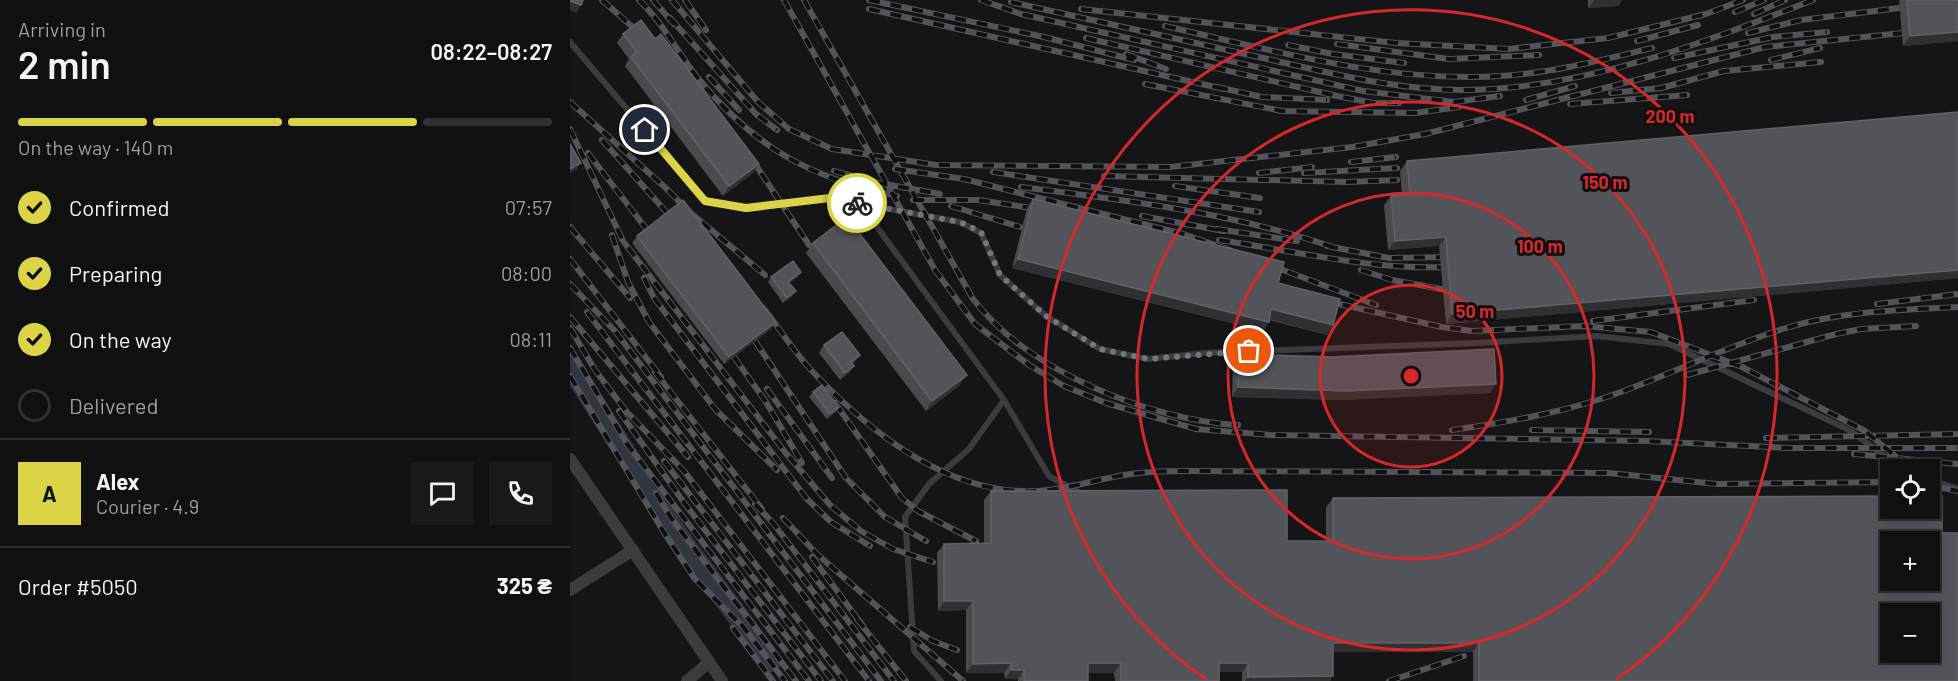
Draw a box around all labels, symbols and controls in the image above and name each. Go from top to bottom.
text: Arriving in [18,17,106,41]
text: 08:22–08:27 [431,38,552,64]
text: 2 min [18,40,111,87]
pin [619,104,670,155]
text: 200 m [1645,105,1695,127]
icon: home [628,113,661,146]
text: On the way · 140 m [18,135,173,159]
text: 150 m [1583,171,1627,193]
courier [827,173,887,233]
icon: bike [841,187,874,220]
icon: check [18,191,51,224]
text: Confirmed [69,194,169,220]
text: 07:57 [505,195,552,219]
text: 100 m [1517,235,1563,257]
icon: check [18,257,51,290]
text: Preparing [69,260,162,286]
text: 08:00 [501,261,552,285]
text: 50 m [1456,300,1494,322]
icon: check [18,323,51,356]
pin [1223,325,1274,376]
text: On the way [69,326,172,352]
text: 08:11 [509,327,552,351]
icon: bag [1232,334,1265,367]
centre of rings [1401,366,1421,386]
text: Delivered [69,392,158,418]
map controls [1880,459,1940,663]
button: locate [1880,459,1940,519]
button: chat [411,462,474,525]
button: phone [489,462,552,525]
text: Alex [96,468,139,494]
text: A [42,480,57,506]
text: Courier · 4.9 [96,494,199,518]
button: + [1880,531,1940,591]
text: 325 ₴ [497,572,552,598]
text: Order #5050 [18,573,138,599]
button: − [1880,603,1940,663]

